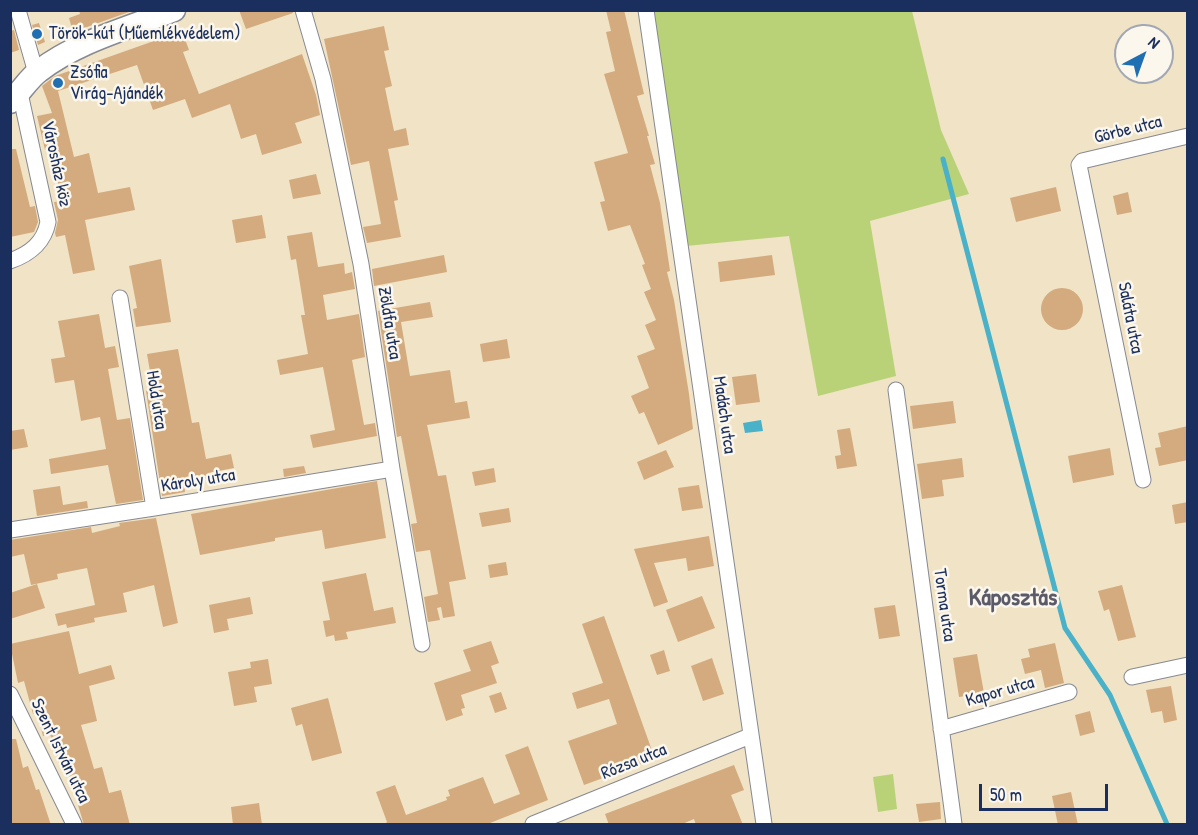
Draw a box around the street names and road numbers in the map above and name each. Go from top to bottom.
street label: Görbe utca [1092,111,1164,149]
street label: Városház köz [36,119,76,209]
street label: Saláta utca [1113,281,1147,355]
street label: Zöldfa utca [373,285,405,361]
street label: Hold utca [141,369,171,431]
street label: Madách utca [708,375,740,455]
street label: Károly utca [159,464,237,498]
street label: Torma utca [928,567,960,643]
street label: Kapor utca [963,672,1037,712]
street label: Szent István utca [26,696,94,806]
street label: Rózsa utca [598,739,670,785]

